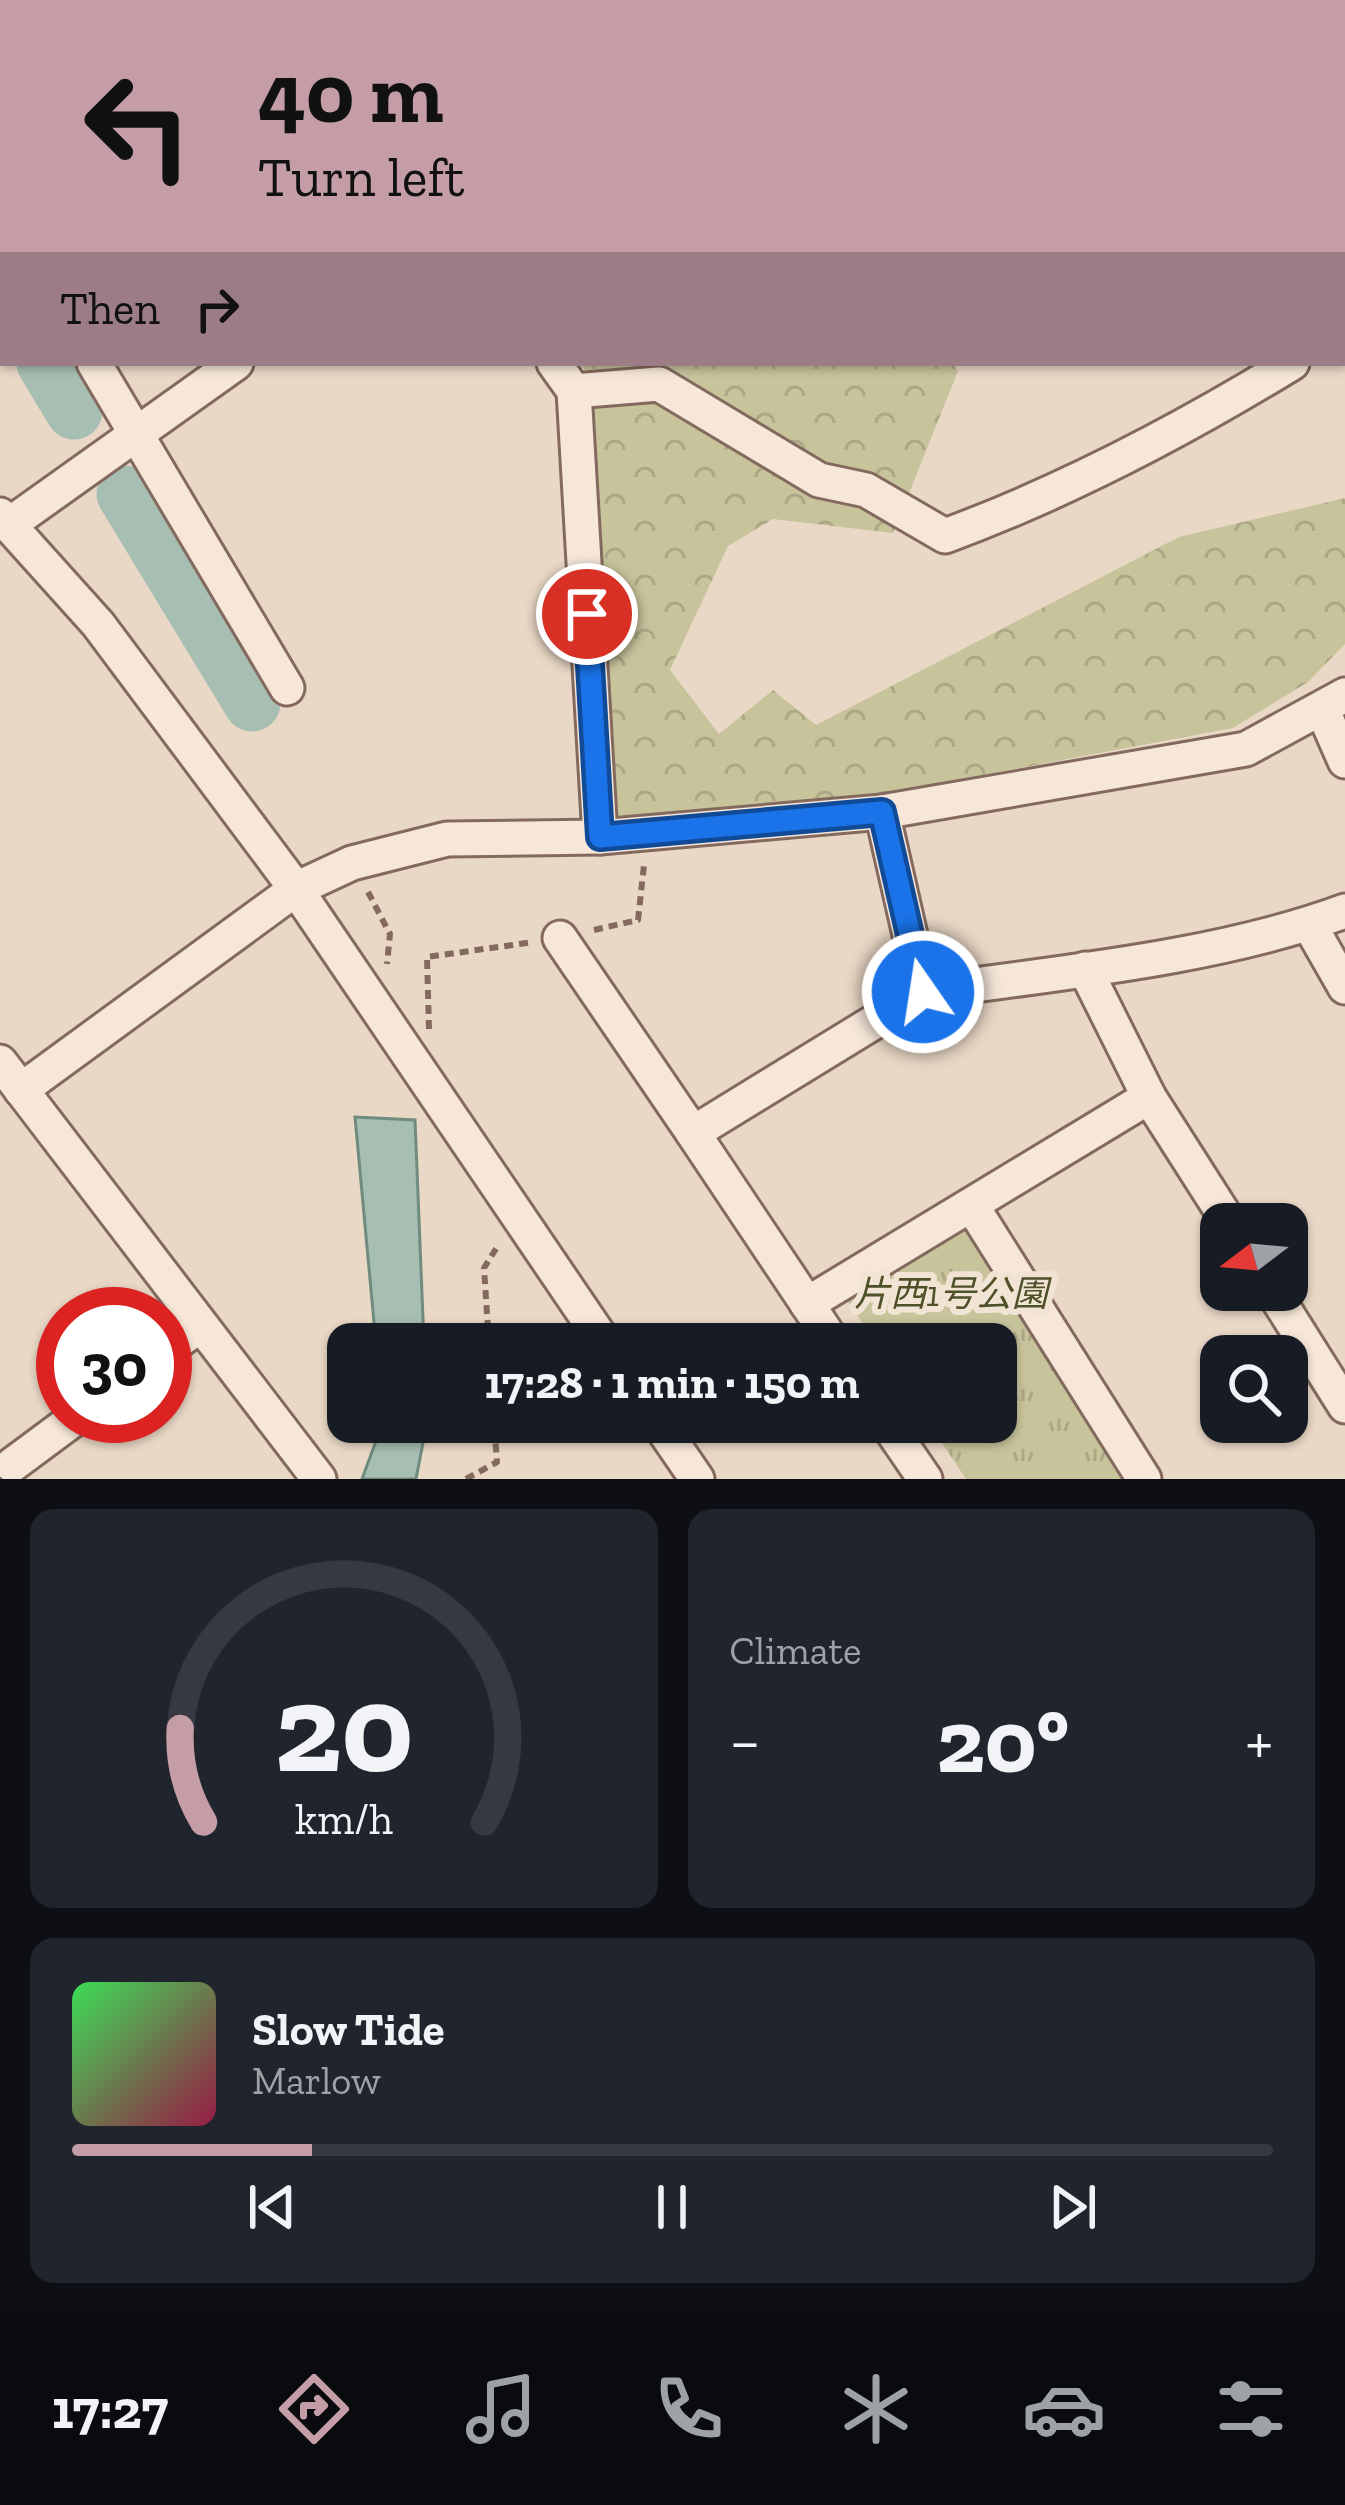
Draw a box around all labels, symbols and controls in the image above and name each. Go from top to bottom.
text: 40 m [258,43,444,144]
icon: left [60,48,216,204]
text: Turn left [258,145,465,210]
icon: right [184,276,250,342]
text: Then [60,282,160,336]
pin [536,563,638,665]
icon: arrive [554,581,620,647]
position arrow [860,929,986,1055]
north arrow [1200,1203,1308,1311]
map controls [1200,1203,1308,1443]
park label: 片西1号公園 [854,1272,1053,1315]
speed limit sign: 30 [36,1287,192,1443]
button: search [1200,1335,1308,1443]
text: 17:28 · 1 min · 150 m [484,1356,860,1410]
text: Climate [730,1627,861,1674]
text: 20 [274,1653,413,1803]
text: 20° [936,1687,1069,1795]
text: − [730,1702,760,1781]
text: + [1245,1702,1273,1781]
text: km/h [295,1793,393,1844]
text: Slow Tide [252,2003,445,2057]
text: Marlow [252,2057,381,2104]
icon: previous [239,2174,305,2240]
icon: pause [639,2174,705,2240]
icon: next [1040,2174,1106,2240]
icon: directions [272,2367,356,2451]
icon: music [459,2367,543,2451]
icon: phone [647,2367,731,2451]
icon: climate [834,2367,918,2451]
icon: car [1022,2367,1106,2451]
icon: filters [1209,2367,1293,2451]
text: 17:27 [52,2377,168,2442]

